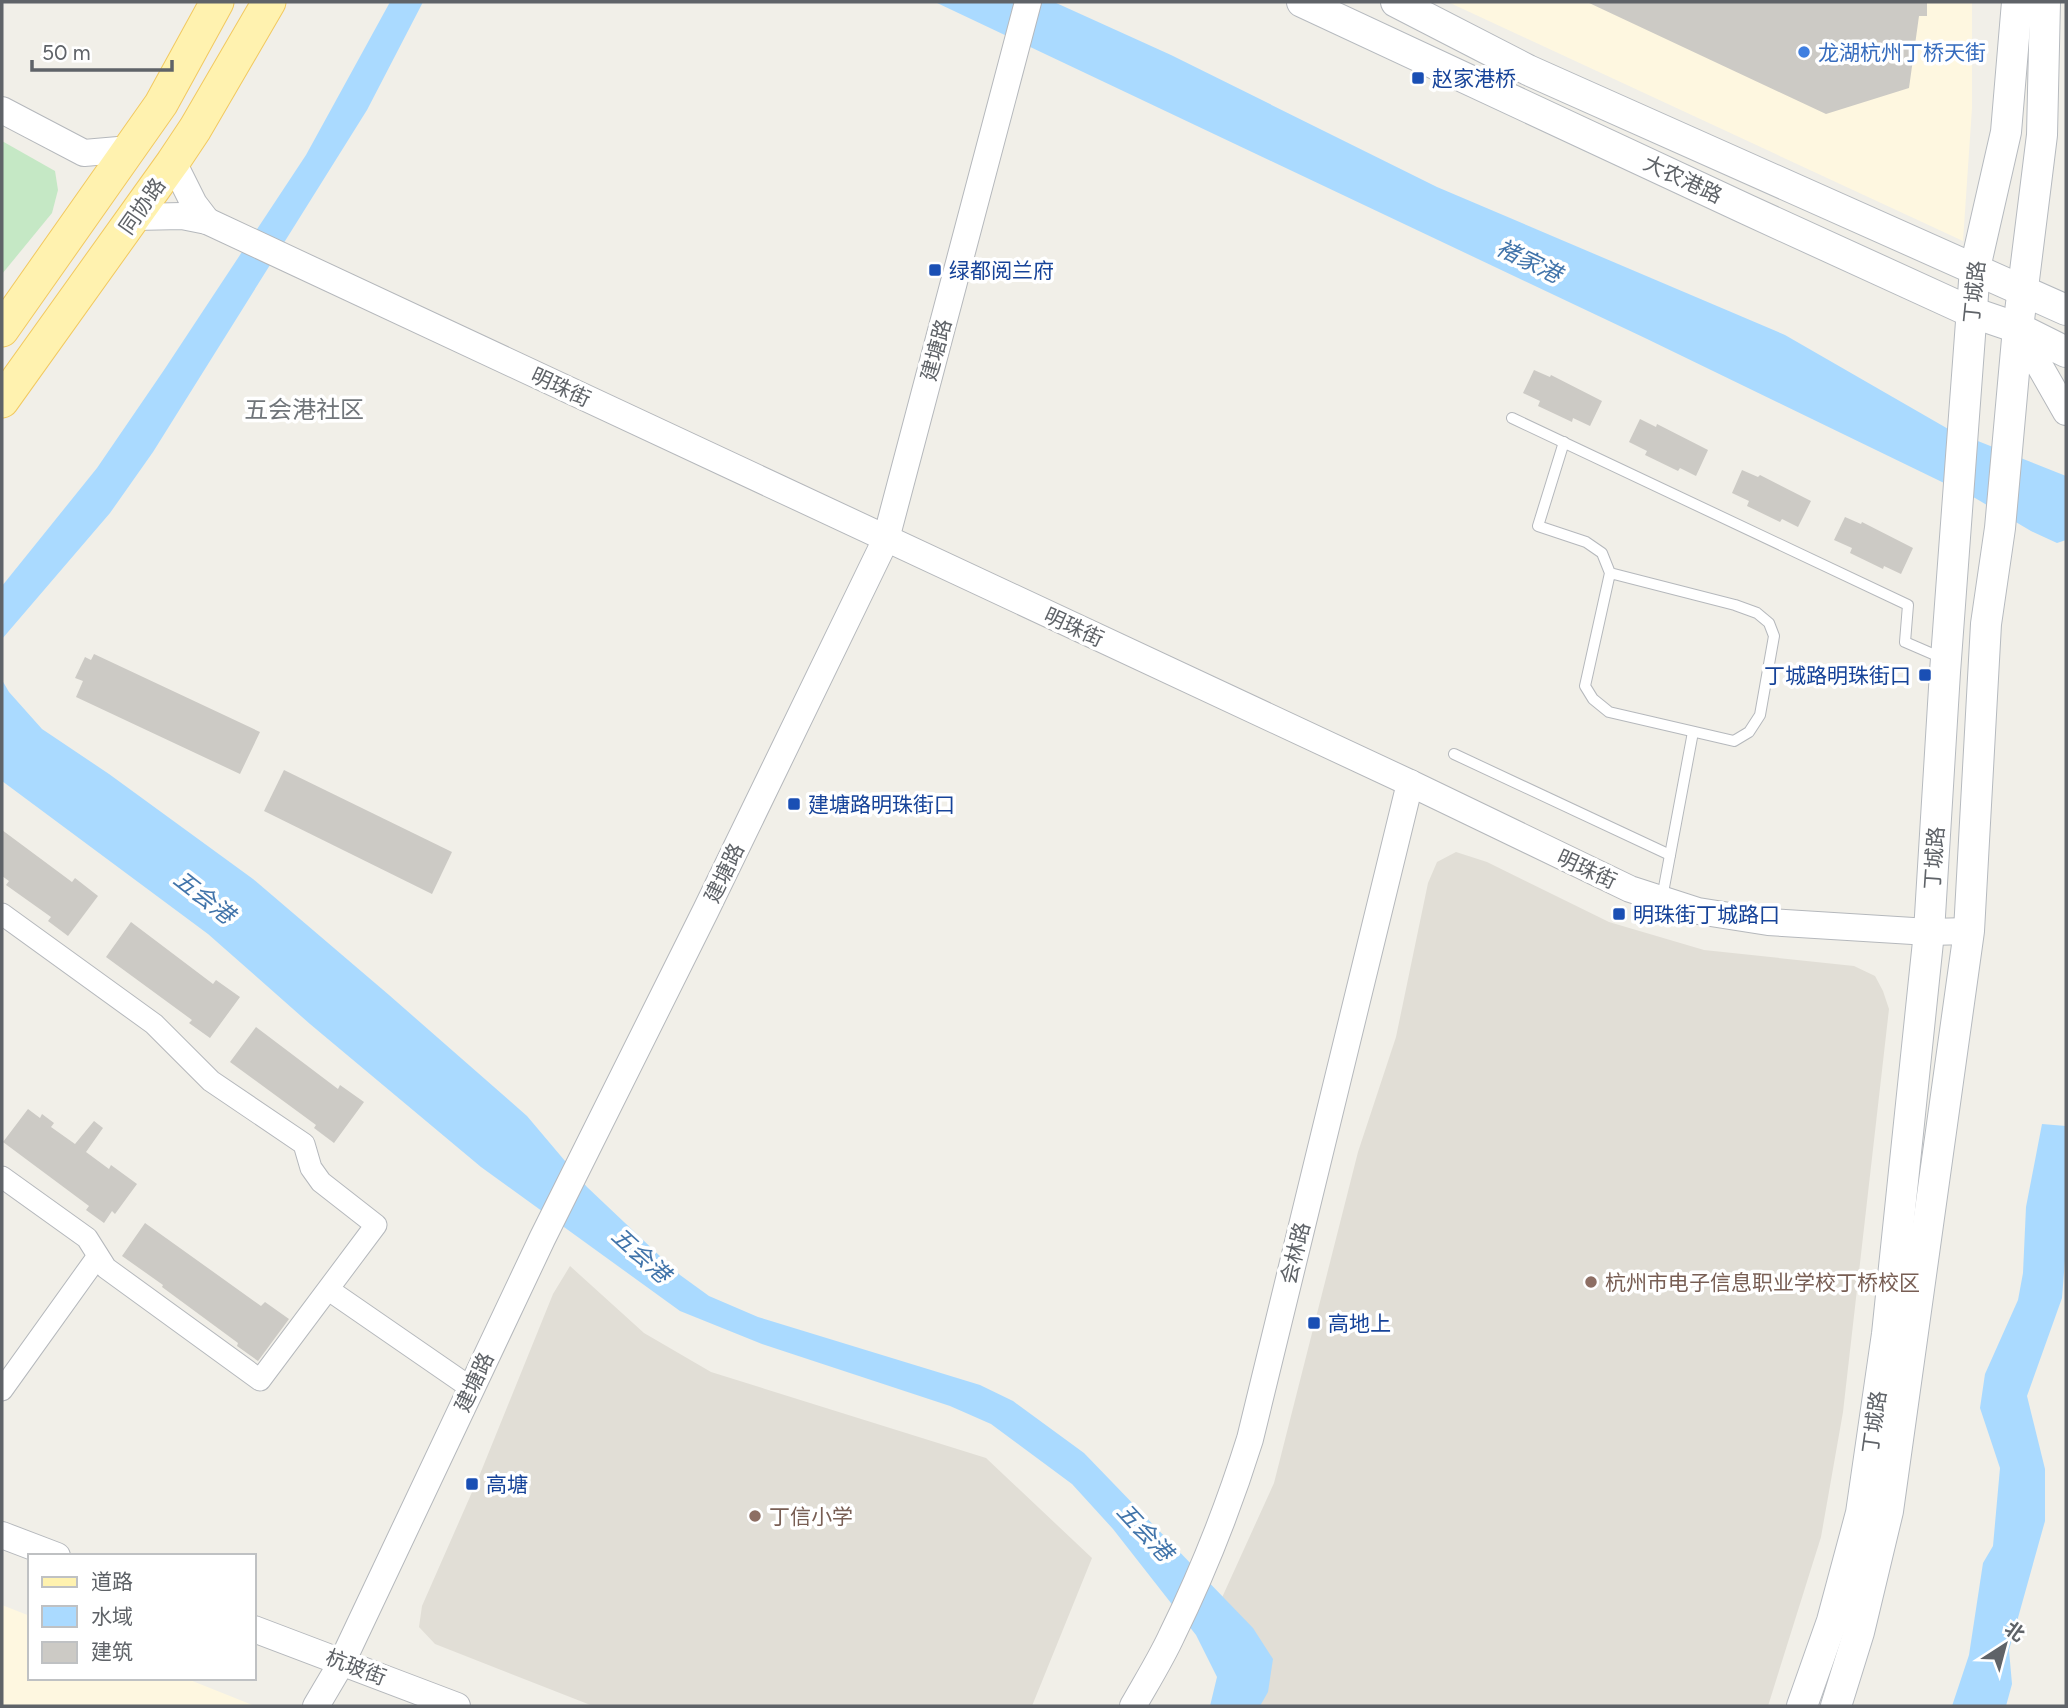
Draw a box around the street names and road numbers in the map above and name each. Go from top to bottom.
street label: 大农港路 [1640,150,1726,208]
street label: 同协路 [114,173,170,239]
street label: 丁城路 [1958,259,1990,325]
street label: 建塘路 [916,316,956,384]
street label: 明珠街 [527,362,595,412]
street label: 明珠街 [1040,602,1108,652]
street label: 丁城路 [1919,826,1949,890]
street label: 建塘路 [699,839,749,907]
street label: 明珠街 [1553,844,1621,894]
street label: 会林路 [1275,1219,1315,1287]
street label: 建塘路 [449,1348,499,1416]
street label: 丁城路 [1857,1389,1891,1455]
street label: 杭玻街 [322,1644,390,1690]

